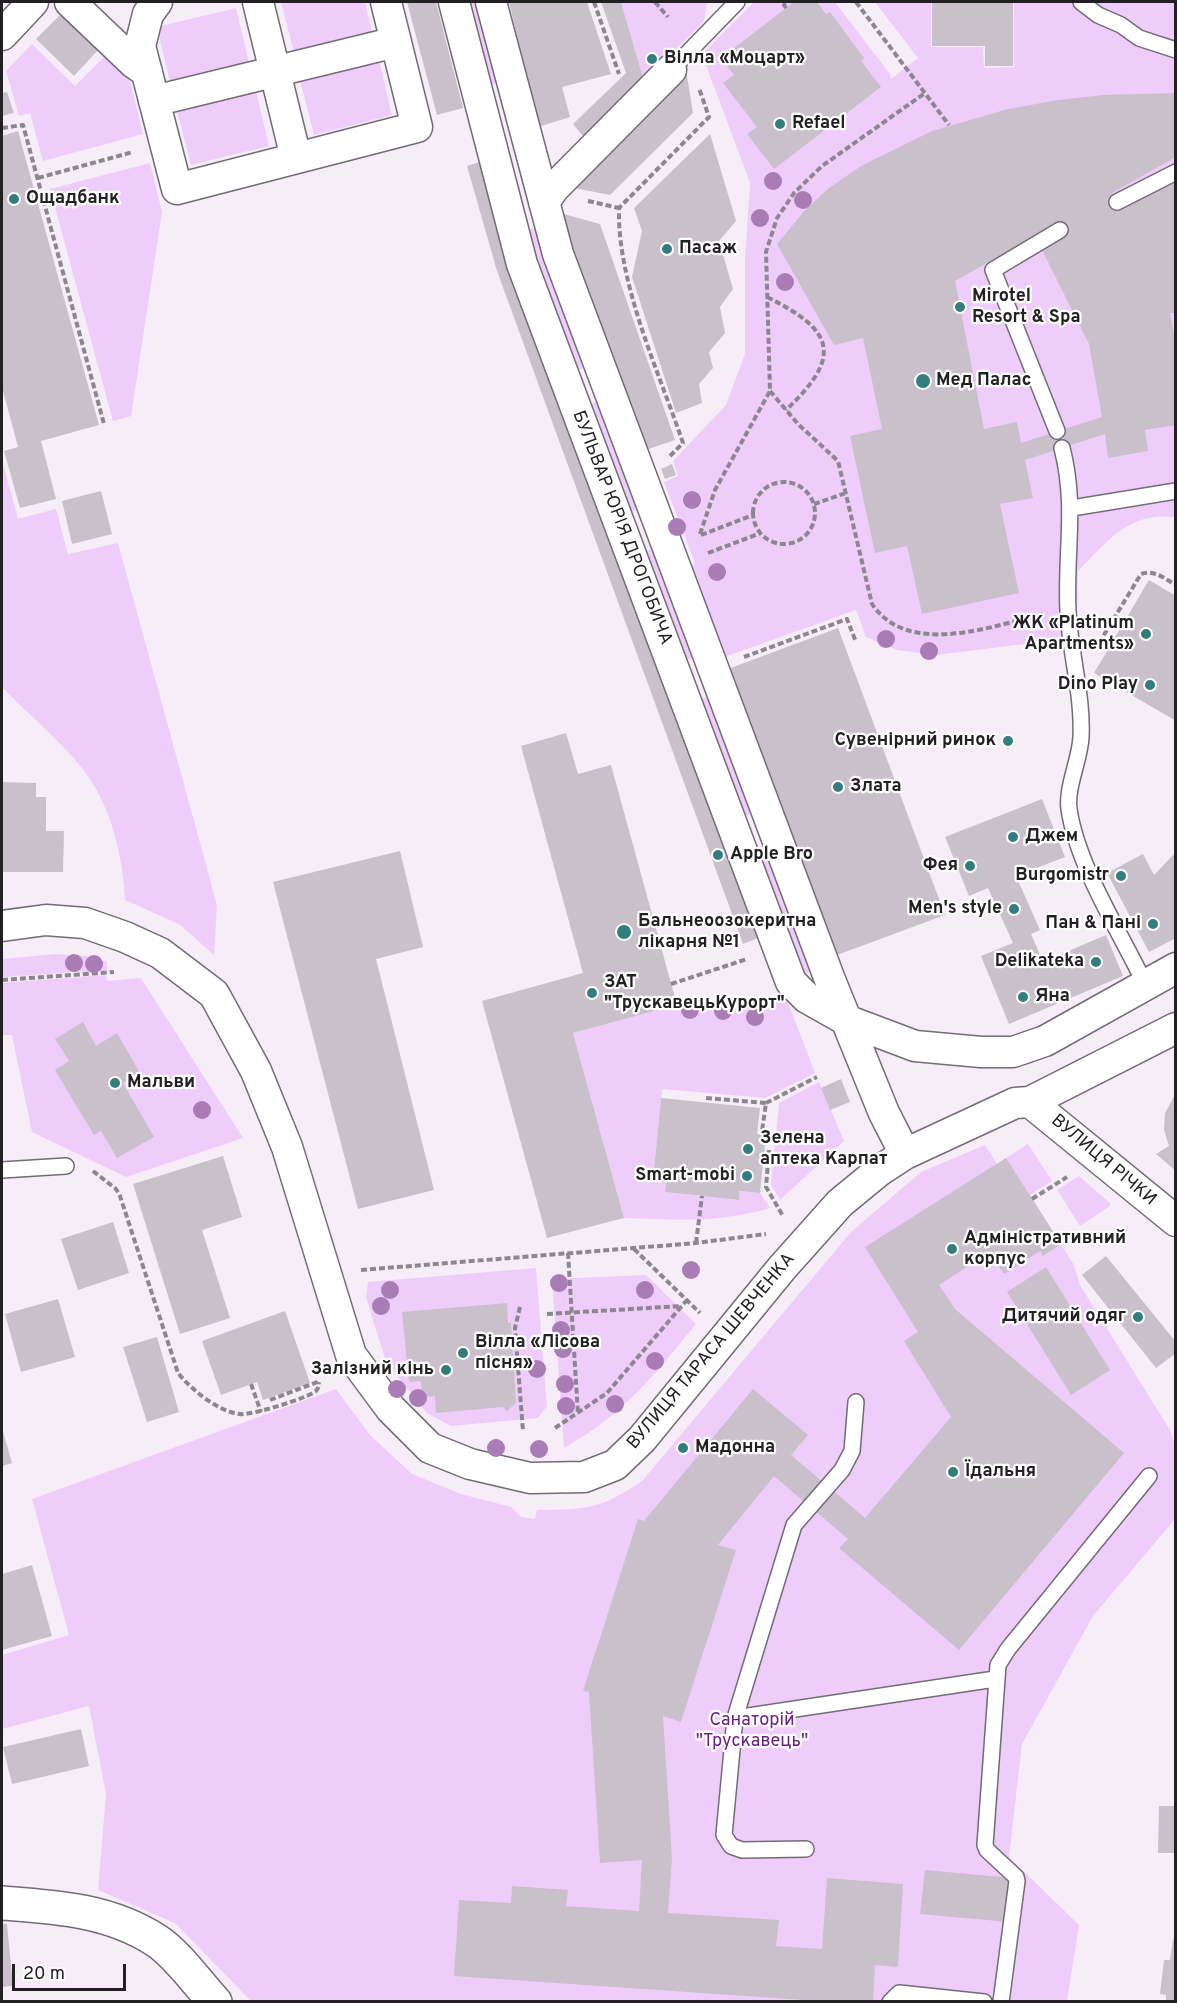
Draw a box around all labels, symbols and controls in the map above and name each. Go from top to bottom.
place label: Вілла «Моцарт» [664,48,805,70]
marker: Вілла «Моцарт» [645,52,659,66]
place label: Refael [792,113,845,135]
marker: Refael [773,117,787,131]
place label: Ощадбанк [26,188,120,210]
marker: Ощадбанк [7,192,21,206]
place label: Пасаж [679,238,737,260]
marker: Пасаж [660,242,674,256]
place label: Mirotel Resort & Spa [972,286,1080,328]
marker: Mirotel Resort & Spa [953,300,967,314]
place label: Мед Палас [936,370,1031,392]
marker: Мед Палас [914,372,932,390]
street label: БУЛЬВАР ЮРІЯ ДРОГОБИЧА [566,408,676,648]
place label: ЖК «Platinum Apartments» [1012,613,1134,656]
marker: ЖК «Platinum Apartments» [1139,627,1153,641]
place label: Dino Play [1058,674,1138,696]
marker: Dino Play [1143,678,1157,692]
place label: Сувенірний ринок [835,730,996,752]
marker: Сувенірний ринок [1001,734,1015,748]
place label: Злата [850,776,902,798]
marker: Злата [831,780,845,794]
place label: Джем [1025,826,1078,848]
marker: Джем [1006,830,1020,844]
place label: Apple Bro [730,844,813,866]
marker: Apple Bro [711,848,725,862]
place label: Фея [923,855,958,877]
marker: Фея [963,859,977,873]
place label: Burgomistr [1015,865,1109,887]
marker: Burgomistr [1114,869,1128,883]
place label: Men's style [908,898,1002,920]
marker: Men's style [1007,902,1021,916]
place label: Бальнеоозокеритна лікарня №1 [638,911,816,954]
place label: Пан & Пані [1045,913,1141,935]
marker: Пан & Пані [1146,917,1160,931]
marker: Бальнеоозокеритна лікарня №1 [615,923,633,941]
place label: Delikateka [995,951,1084,973]
marker: Delikateka [1089,955,1103,969]
place label: ЗАТ "ТрускавецьКурорт" [604,972,785,1014]
marker: ЗАТ "ТрускавецьКурорт" [585,986,599,1000]
place label: Яна [1035,986,1070,1008]
marker: Яна [1016,990,1030,1004]
place label: Мальви [127,1072,195,1094]
marker: Мальви [108,1076,122,1090]
street label: ВУЛИЦЯ РІЧКИ [1046,1111,1160,1211]
place label: Зелена аптека Карпат [760,1128,887,1170]
marker: Зелена аптека Карпат [741,1142,755,1156]
place label: Smart-mobi [635,1165,735,1187]
marker: Smart-mobi [740,1169,754,1183]
place label: Адміністративний корпус [964,1228,1126,1270]
marker: Адміністративний корпус [945,1242,959,1256]
street label: ВУЛИЦЯ ТАРАСА ШЕВЧЕНКА [624,1249,800,1455]
place label: Дитячий одяг [1002,1306,1126,1328]
marker: Дитячий одяг [1131,1310,1145,1324]
place label: Вілла «Лісова пісня» [475,1332,600,1374]
marker: Вілла «Лісова пісня» [456,1346,470,1360]
place label: Залізний кінь [311,1359,434,1381]
marker: Залізний кінь [439,1363,453,1377]
place label: Мадонна [695,1437,775,1459]
marker: Мадонна [676,1441,690,1455]
place label: Їдальня [965,1461,1036,1483]
marker: Їдальня [946,1465,960,1479]
park label: Санаторій "Трускавець" [696,1710,808,1752]
scale bar [15,1952,129,1990]
text: 20 m [23,1963,65,1986]

